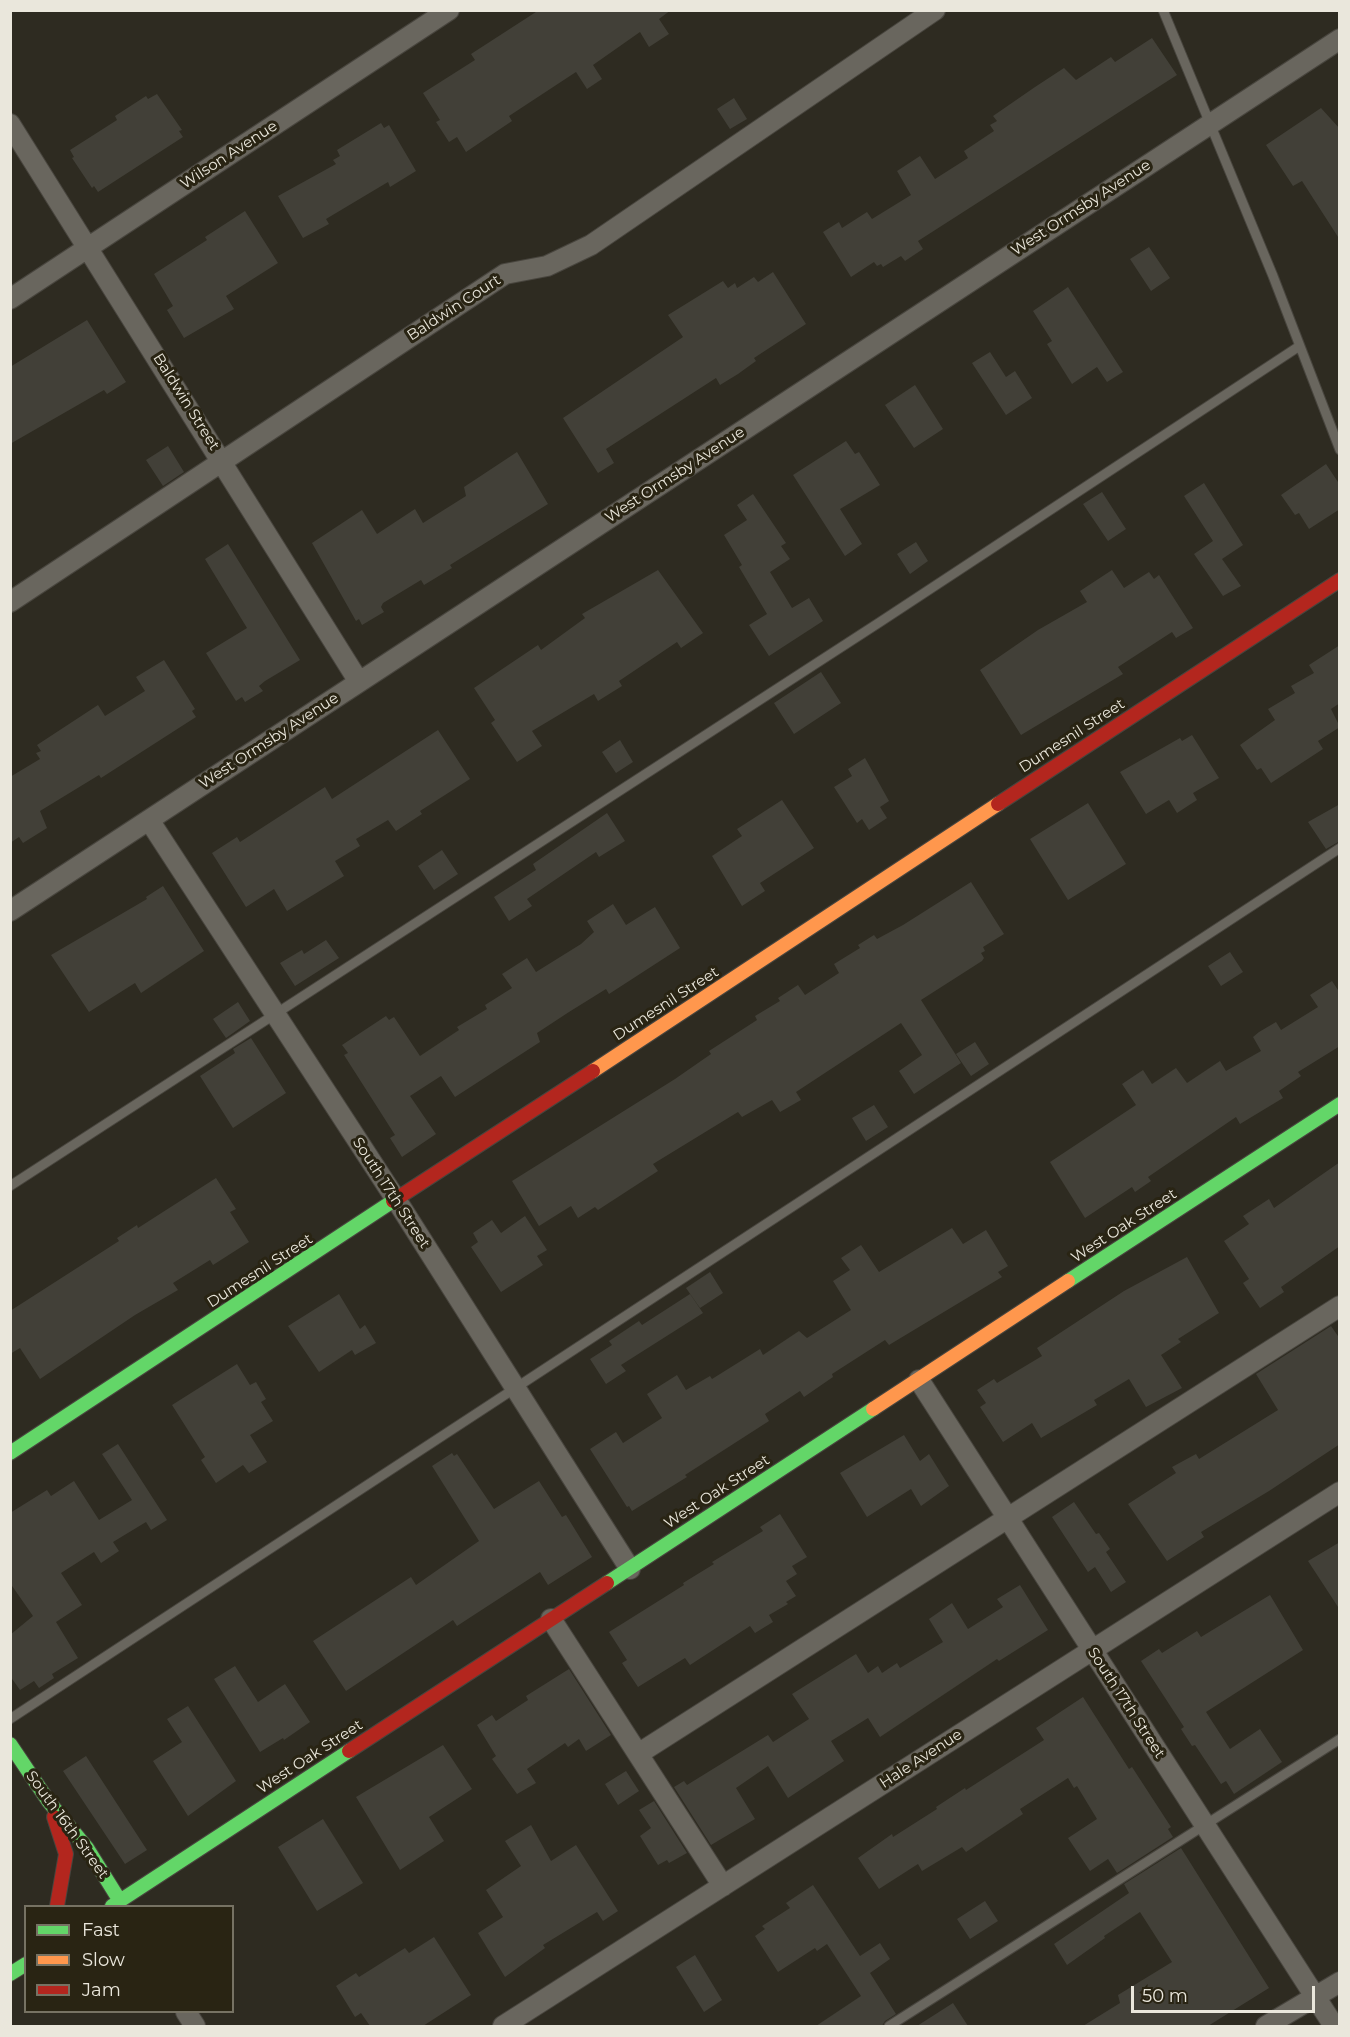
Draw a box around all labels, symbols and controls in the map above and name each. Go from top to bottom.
street label: Wilson Avenue [177,117,281,193]
street label: West Ormsby Avenue [1008,156,1154,260]
street label: Baldwin Court [404,271,504,345]
street label: Baldwin Street [149,350,223,454]
street label: West Ormsby Avenue [602,423,748,527]
street label: West Ormsby Avenue [196,689,342,793]
street label: Dumesnil Street [1016,695,1128,777]
street label: Dumesnil Street [610,963,722,1045]
street label: South 17th Street [348,1134,434,1252]
street label: West Oak Street [1068,1185,1180,1267]
street label: Dumesnil Street [204,1230,316,1312]
street label: West Oak Street [661,1451,773,1533]
street label: South 17th Street [1083,1644,1169,1762]
street label: West Oak Street [254,1716,366,1798]
street label: Hale Avenue [876,1726,966,1792]
street label: South 16th Street [22,1768,112,1882]
legend [24,1905,234,2013]
text: Fast [82,1919,120,1941]
text: Slow [82,1949,125,1971]
scale bar [1134,1974,1318,2012]
text: Jam [82,1979,121,2001]
text: 50 m [1142,1985,1188,2007]

